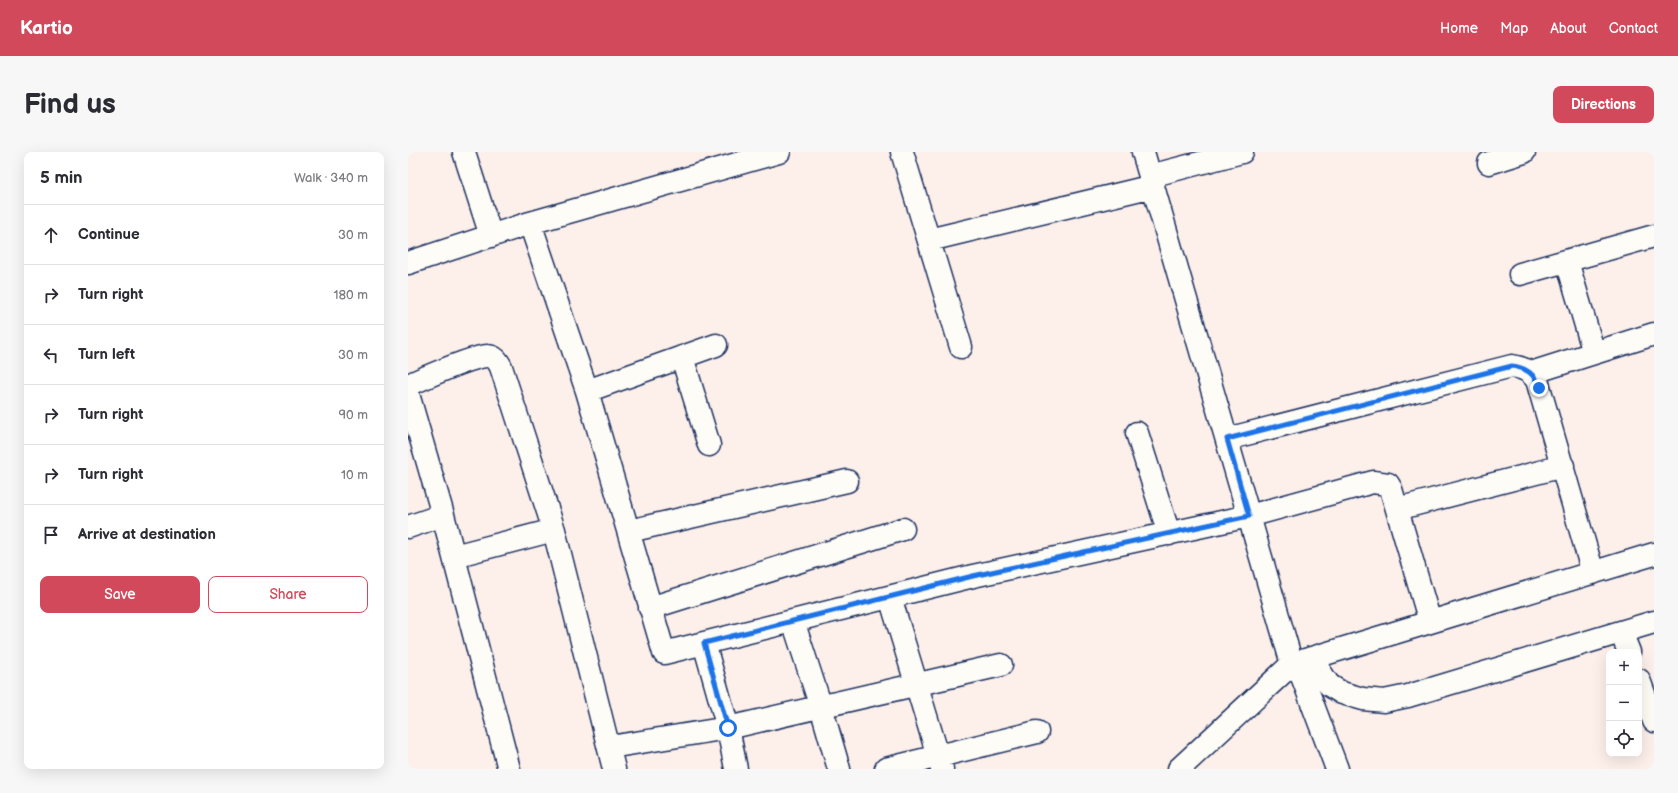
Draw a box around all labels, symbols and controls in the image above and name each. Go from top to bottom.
text: Kartio [20,17,73,40]
text: Home [1440,20,1478,37]
text: Map [1500,20,1528,37]
text: About [1550,20,1587,37]
text: Contact [1609,20,1658,37]
button: Directions [1553,86,1654,123]
text: Find us [24,88,116,121]
text: 5 min [40,168,83,188]
text: Walk · 340 m [294,170,368,186]
icon: ahead [40,224,62,246]
text: Continue [78,225,140,244]
text: 30 m [338,227,368,243]
icon: right [40,284,62,306]
text: Turn right [78,285,143,304]
text: 180 m [333,287,368,303]
icon: left [40,344,62,366]
text: Turn left [78,345,135,364]
text: 30 m [338,347,368,363]
route end [1530,379,1548,397]
icon: right [40,404,62,426]
text: Turn right [78,405,143,424]
text: 90 m [339,407,368,423]
icon: right [40,464,62,486]
text: Turn right [78,465,143,484]
text: 10 m [341,467,368,483]
icon: arrive [40,524,62,546]
text: Arrive at destination [78,525,216,544]
button: Save [40,576,200,613]
button: Share [208,576,368,613]
map controls [1606,649,1642,757]
button: + [1606,649,1642,685]
button: − [1606,685,1642,721]
route start [719,719,737,737]
button: locate [1606,721,1642,757]

